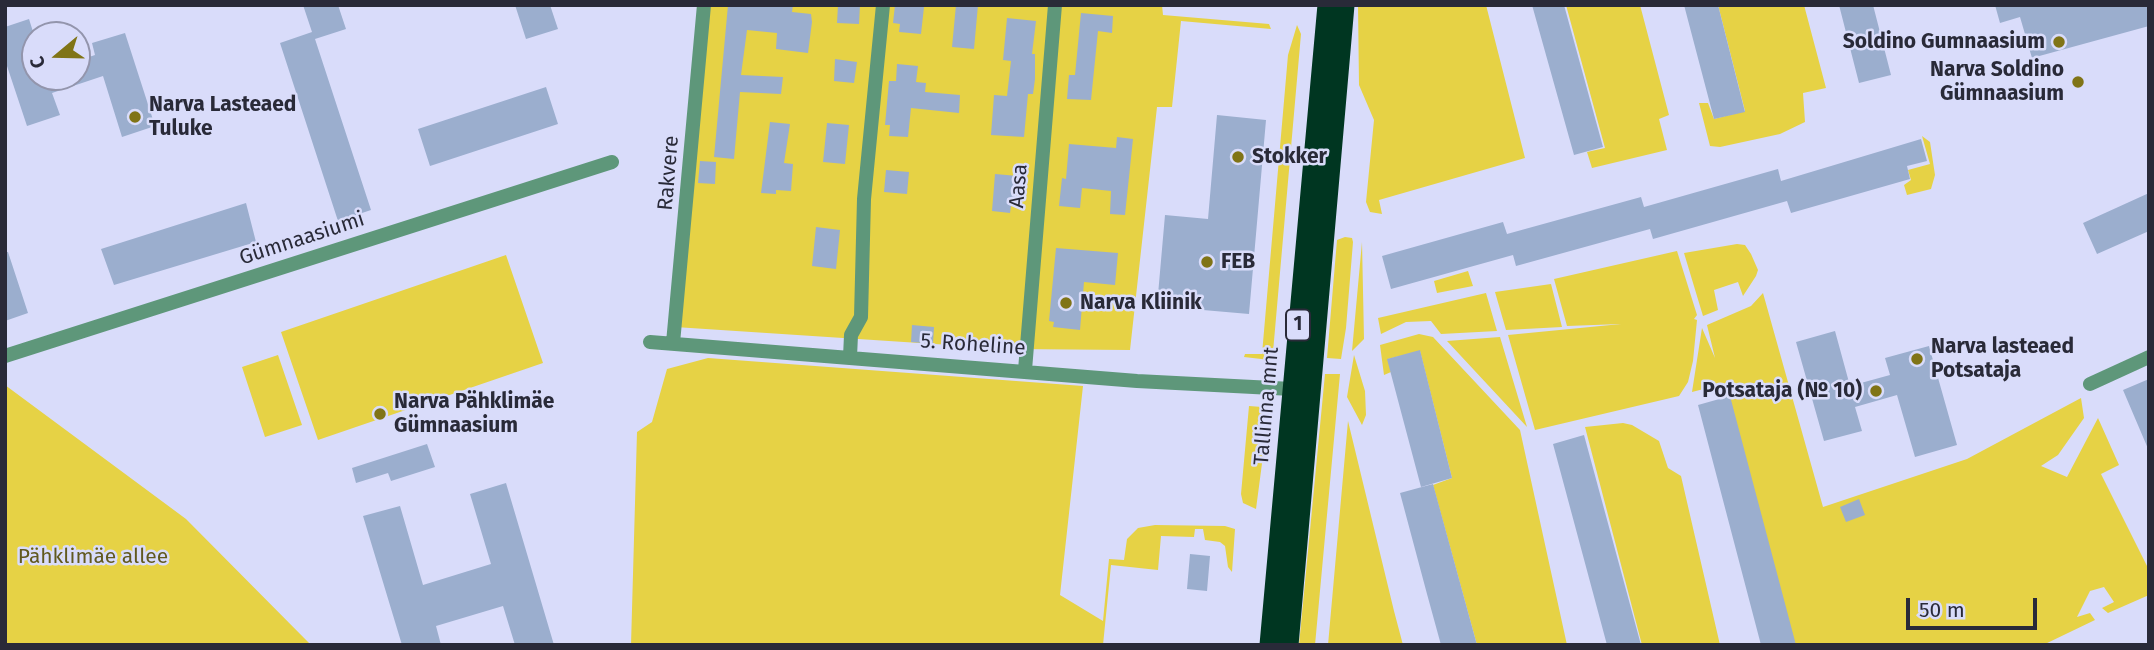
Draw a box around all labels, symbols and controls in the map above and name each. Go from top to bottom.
north arrow [21,21,91,91]
place label: Soldino Gumnaasium [1843,29,2045,55]
marker: Soldino Gumnaasium [2051,34,2067,50]
text: С [25,53,50,71]
place label: Narva Soldino Gümnaasium [1930,57,2064,107]
marker: Narva Soldino Gümnaasium [2070,74,2086,90]
place label: Narva Lasteaed Tuluke [149,92,296,142]
marker: Narva Lasteaed Tuluke [127,109,143,125]
street label: Rakvere [653,134,685,212]
place label: Stokker [1252,144,1327,170]
marker: Stokker [1230,149,1246,165]
street label: Aasa [1005,163,1033,209]
street label: Gümnaasiumi [236,207,368,271]
place label: FEB [1221,249,1255,275]
marker: FEB [1199,254,1215,270]
place label: Narva Kliinik [1080,290,1202,316]
marker: Narva Kliinik [1058,295,1074,311]
road number: 1 [1286,310,1310,340]
street label: 5. Roheline [920,329,1026,361]
place label: Narva lasteaed Potsataja [1931,334,2074,384]
street label: Tallinna mnt [1249,346,1285,466]
marker: Narva lasteaed Potsataja [1909,351,1925,367]
place label: Potsataja (№ 10) [1702,378,1862,404]
marker: Potsataja (№ 10) [1868,383,1884,399]
place label: Narva Pähklimäe Gümnaasium [394,389,554,439]
marker: Narva Pähklimäe Gümnaasium [372,406,388,422]
park label: Pähklimäe allee [18,544,168,570]
scale bar [1909,584,2040,628]
text: 50 m [1919,597,1965,623]

